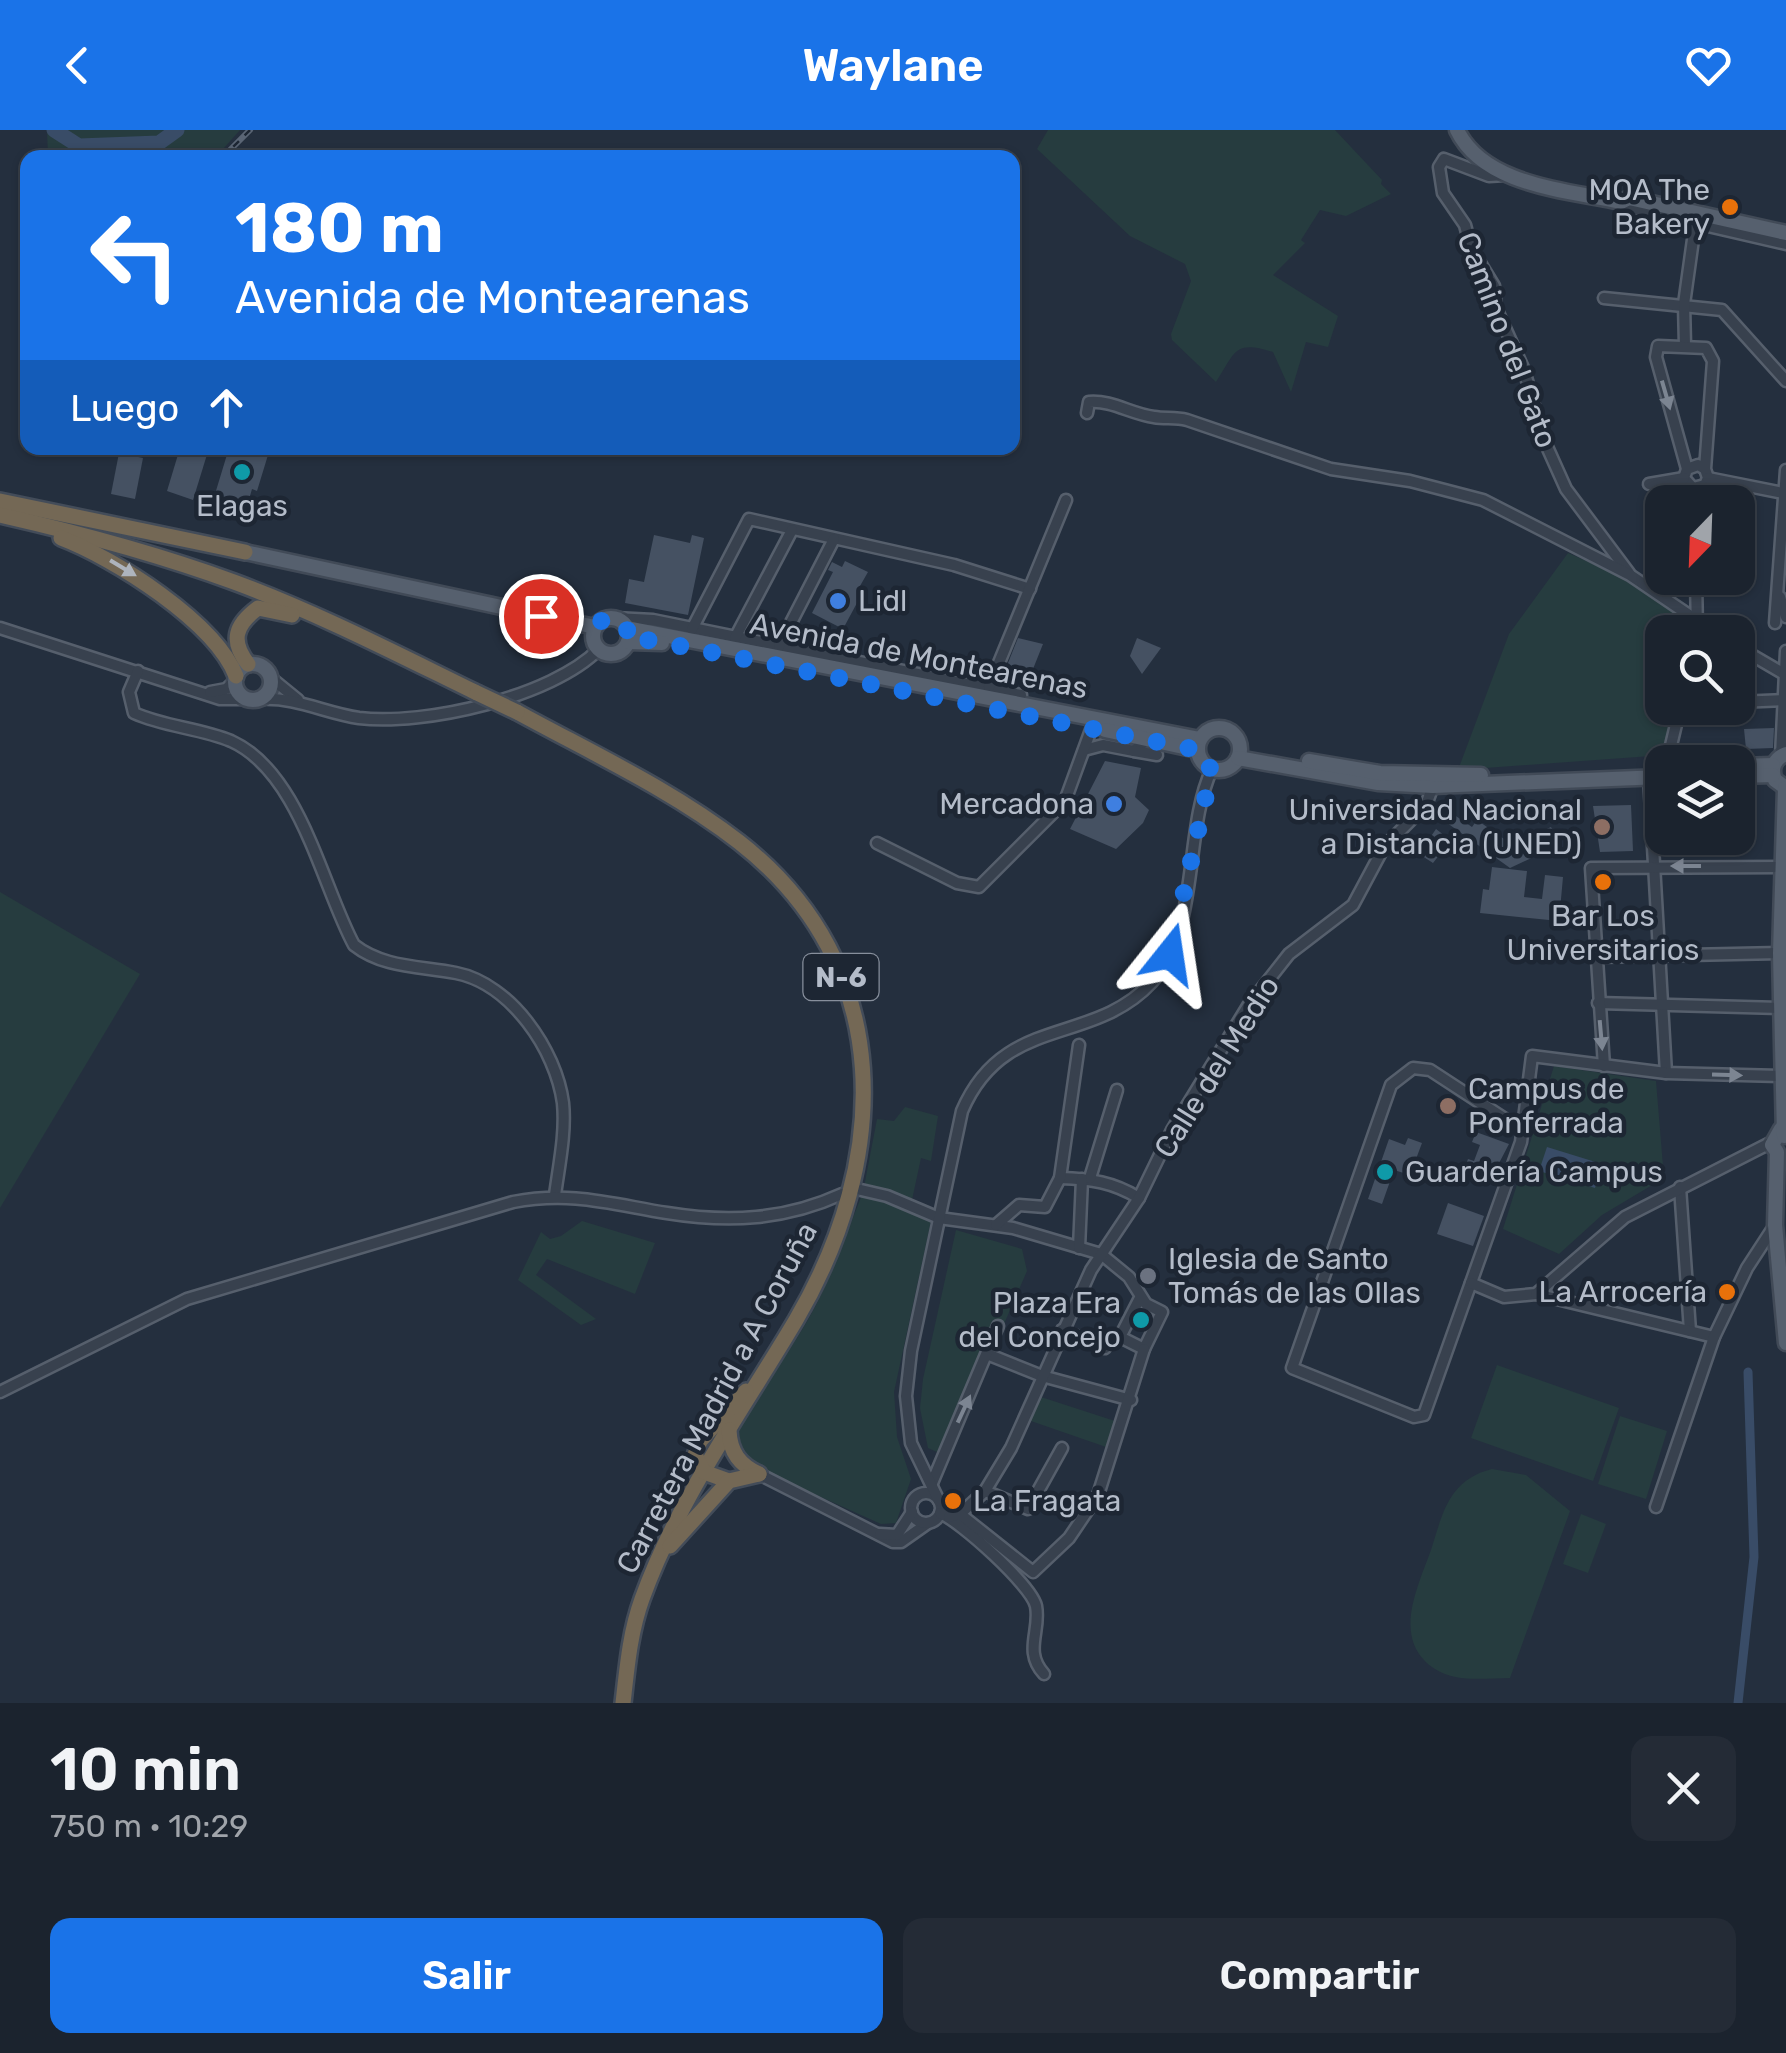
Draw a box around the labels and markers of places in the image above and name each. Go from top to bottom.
place label: MOA The Bakery [1589,172,1710,242]
marker: MOA The Bakery [1719,196,1741,218]
marker: Elagas [231,461,253,483]
place label: Elagas [196,488,288,524]
pin [499,574,584,659]
place label: Lidl [858,583,907,619]
marker: Lidl [827,590,849,612]
place label: Mercadona [939,786,1094,822]
place label: Universidad Nacional a Distancia (UNED) [1289,792,1582,862]
marker: Mercadona [1103,793,1125,815]
marker: Universidad Nacional a Distancia (UNED) [1591,816,1613,838]
marker: Bar Los Universitarios [1592,871,1614,893]
place label: Bar Los Universitarios [1507,898,1699,968]
place label: Campus de Ponferrada [1468,1071,1624,1141]
marker: Campus de Ponferrada [1437,1095,1459,1117]
place label: Guardería Campus [1405,1154,1663,1190]
marker: Guardería Campus [1374,1161,1396,1183]
place label: Iglesia de Santo Tomás de las Ollas [1168,1241,1421,1311]
marker: Iglesia de Santo Tomás de las Ollas [1137,1265,1159,1287]
place label: La Arrocería [1539,1274,1707,1310]
marker: La Arrocería [1716,1281,1738,1303]
place label: Plaza Era del Concejo [958,1285,1121,1355]
marker: Plaza Era del Concejo [1130,1309,1152,1331]
place label: La Fragata [973,1483,1121,1519]
marker: La Fragata [942,1490,964,1512]

